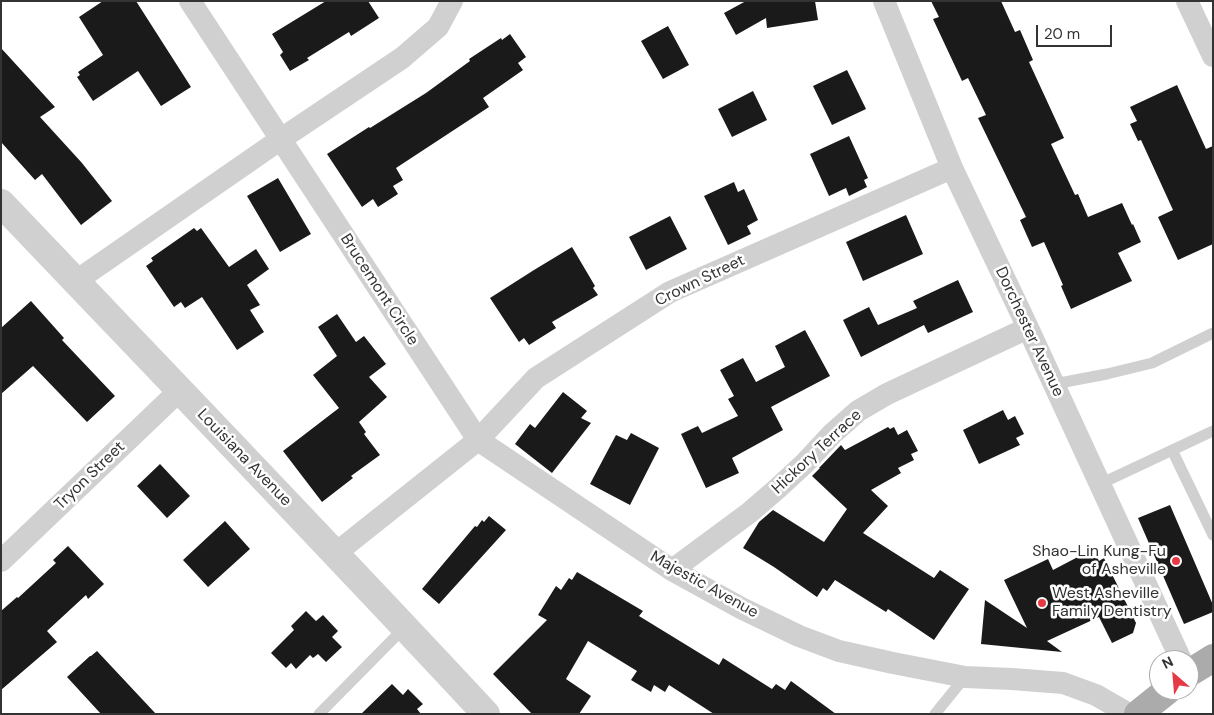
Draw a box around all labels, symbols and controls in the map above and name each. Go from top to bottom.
scale bar [1039,15,1115,47]
text: 20 m [1044,24,1080,44]
street label: Brucemont Circle [336,231,422,349]
street label: Crown Street [652,251,748,311]
street label: Dorchester Avenue [991,264,1067,400]
street label: Louisiana Avenue [193,405,295,511]
street label: Hickory Terrace [768,406,866,498]
street label: Tryon Street [51,438,129,514]
place label: Shao-Lin Kung-Fu of Asheville [1032,542,1166,580]
street label: Majestic Avenue [647,547,761,623]
marker: Shao-Lin Kung-Fu of Asheville [1170,555,1182,567]
place label: West Asheville Family Dentistry [1052,584,1172,622]
marker: West Asheville Family Dentistry [1036,597,1048,609]
north arrow [1149,650,1199,700]
text: N [1159,652,1176,673]

